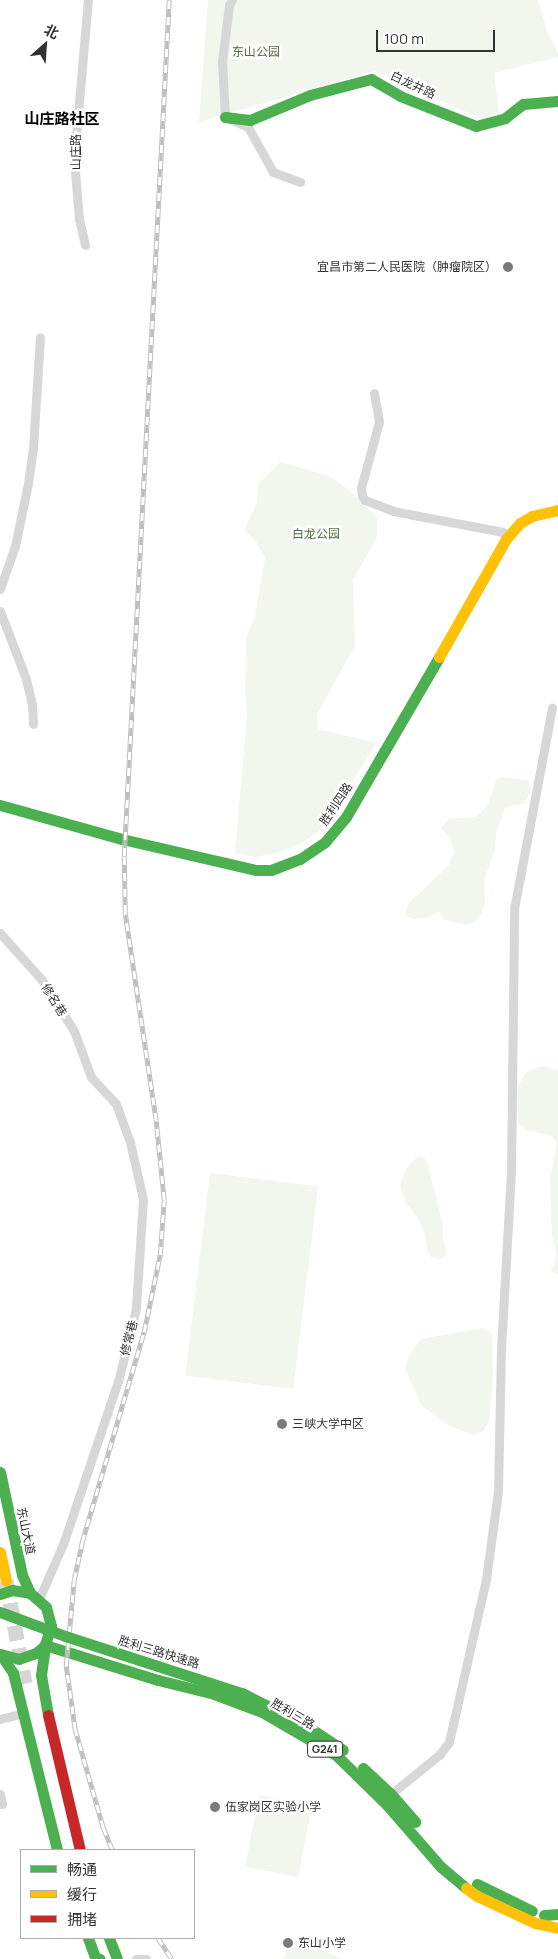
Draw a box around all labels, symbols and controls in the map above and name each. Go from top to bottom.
text: 北 [41,19,62,43]
north arrow [20,20,70,70]
scale bar [378,20,497,52]
text: 100 m [384,28,424,49]
park label: 东山公园 [232,45,280,59]
street label: 白龙井路 [388,68,438,102]
district label: 山庄路社区 [25,110,99,128]
street label: 山庄路 [69,134,83,170]
place label: 宜昌市第二人民医院（肿瘤院区） [317,260,497,274]
marker: 宜昌市第二人民医院（肿瘤院区） [501,260,515,274]
park label: 白龙公园 [292,527,340,541]
street label: 胜利四路 [317,780,355,828]
street label: 修名巷 [38,981,70,1019]
street label: 修常巷 [118,1319,140,1357]
place label: 三峡大学中区 [292,1417,364,1431]
marker: 三峡大学中区 [276,1418,288,1430]
street label: 东山大道 [14,1506,38,1556]
street label: 胜利三路快速路 [117,1633,201,1671]
street label: 胜利三路 [269,1696,317,1732]
road number: G241 [306,1740,344,1758]
place label: 伍家岗区实验小学 [225,1800,321,1814]
marker: 伍家岗区实验小学 [209,1801,221,1813]
legend [20,1849,195,1939]
text: 畅通 [67,1859,97,1880]
text: 缓行 [67,1884,97,1905]
text: 拥堵 [67,1909,97,1930]
place label: 东山小学 [298,1936,346,1950]
marker: 东山小学 [282,1937,294,1949]

